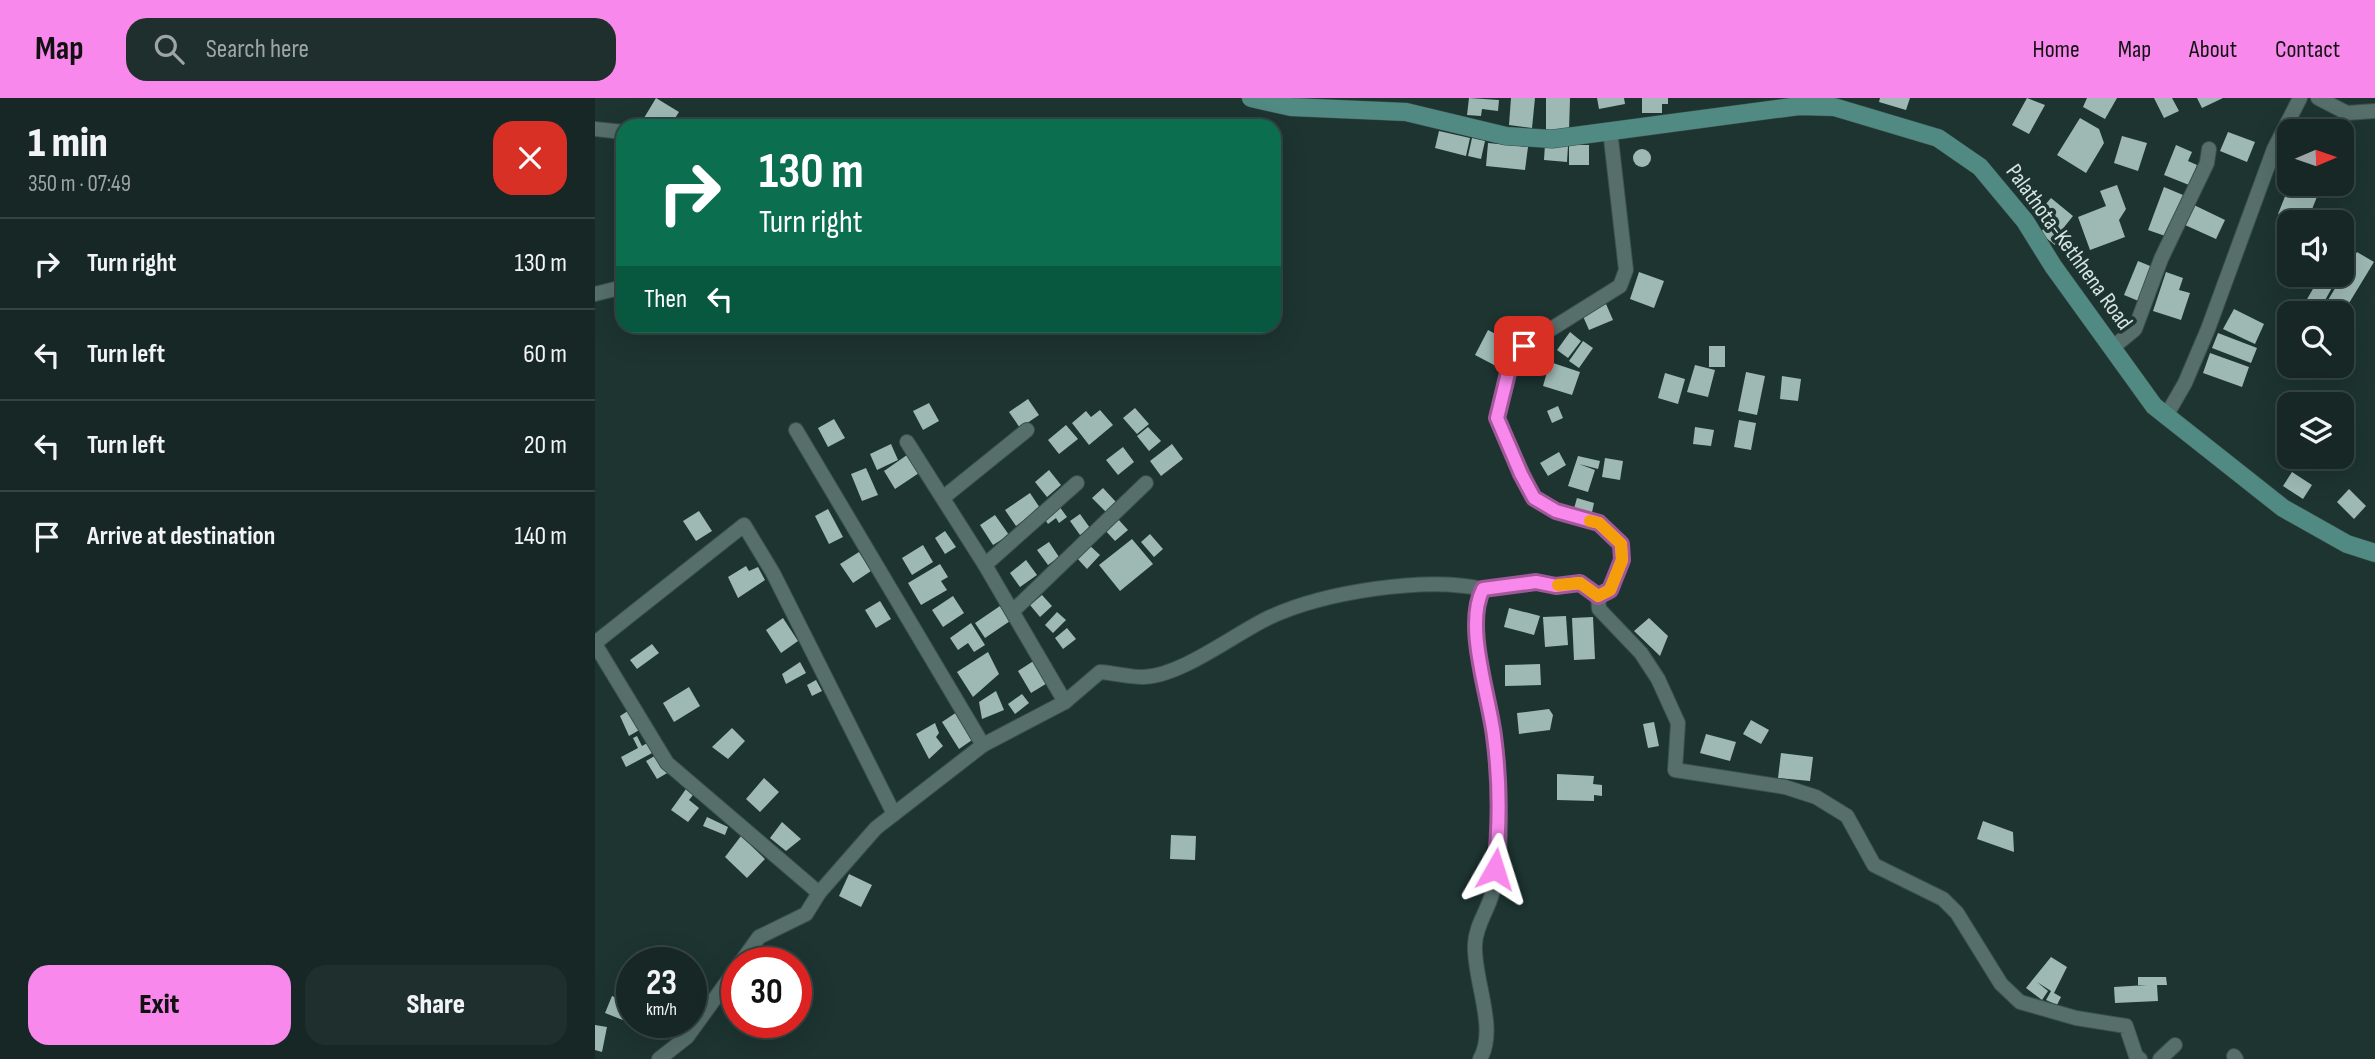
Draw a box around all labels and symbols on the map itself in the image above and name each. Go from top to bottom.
north arrow [2277,119,2354,196]
street label: Palathota-Kethhena Road [2000,159,2138,335]
pin [1494,316,1554,376]
position arrow [1458,832,1532,906]
speed limit sign: 30 [721,947,812,1038]

